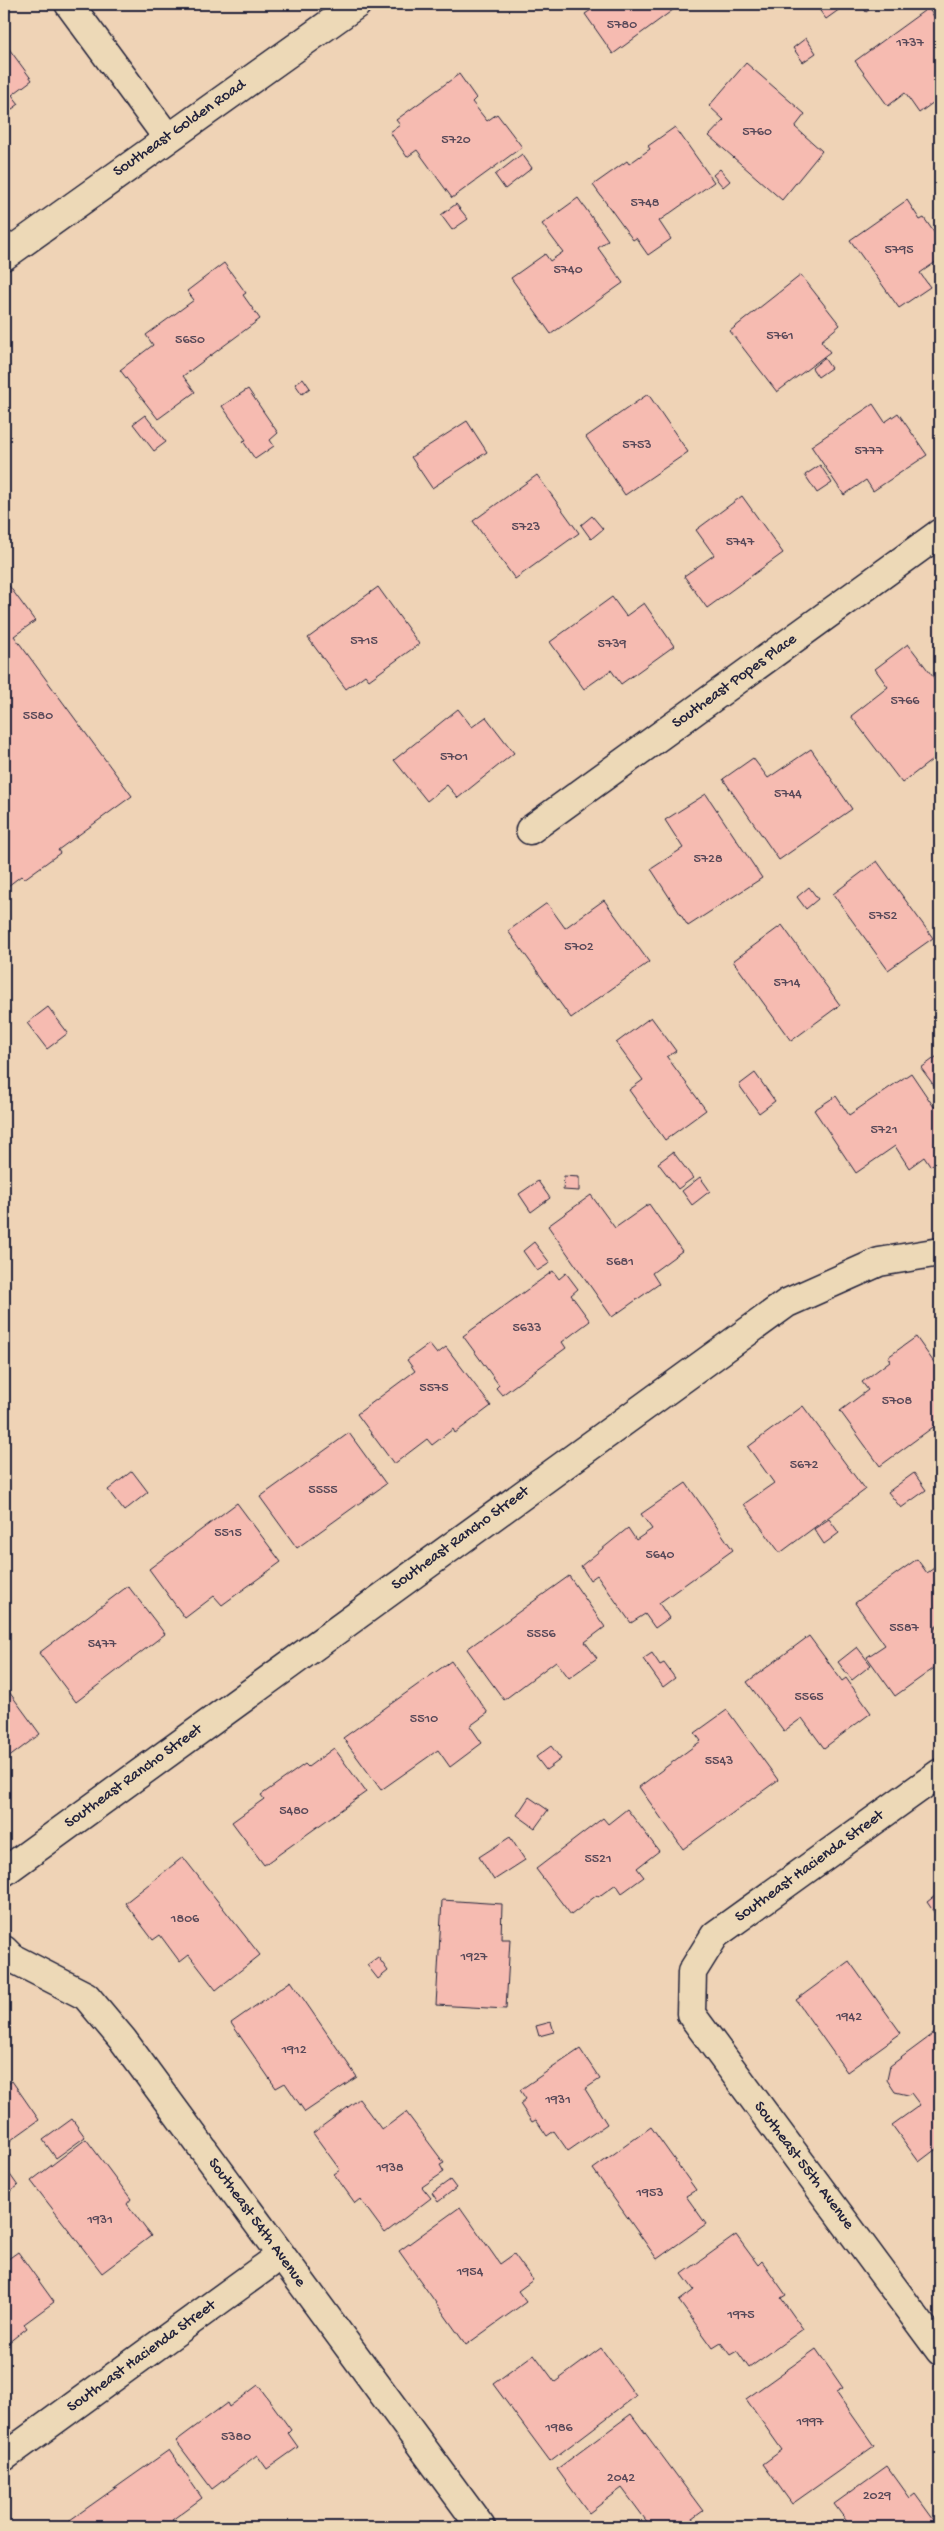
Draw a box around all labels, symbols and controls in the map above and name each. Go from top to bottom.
house number: 5780 [607,17,637,34]
house number: 1737 [895,35,924,52]
street label: Southeast Golden Road [110,75,251,182]
house number: 5760 [742,124,772,141]
house number: 5720 [441,132,471,149]
house number: 5748 [631,195,660,212]
house number: 5795 [884,242,914,259]
house number: 5740 [553,262,583,279]
house number: 5761 [766,328,794,345]
house number: 5650 [175,332,205,349]
house number: 5753 [622,437,652,454]
house number: 5777 [854,443,884,460]
house number: 5723 [512,519,540,536]
house number: 5747 [726,534,755,551]
street label: Southeast Popes Place [669,630,802,734]
house number: 5715 [350,633,378,650]
house number: 5739 [598,636,626,653]
house number: 5766 [891,693,920,710]
house number: 5580 [23,708,53,725]
house number: 5701 [440,749,468,766]
house number: 5744 [774,786,802,803]
house number: 5728 [693,851,723,868]
house number: 5752 [869,908,898,925]
house number: 5702 [564,939,594,956]
house number: 5714 [774,975,801,992]
house number: 5721 [870,1122,898,1139]
house number: 5681 [606,1254,634,1271]
house number: 5633 [513,1320,542,1337]
house number: 5575 [419,1380,449,1397]
house number: 5708 [882,1393,912,1410]
house number: 5672 [790,1457,818,1474]
house number: 5555 [308,1482,338,1499]
street label: Southeast Rancho Street [389,1482,535,1595]
house number: 5515 [214,1525,242,1542]
house number: 5640 [645,1547,675,1564]
house number: 5587 [889,1620,920,1637]
house number: 5556 [526,1626,556,1643]
house number: 5477 [88,1636,117,1653]
house number: 5565 [794,1689,824,1706]
house number: 5510 [410,1711,438,1728]
street label: Southeast Rancho Street [62,1720,208,1833]
house number: 5543 [705,1753,733,1770]
house number: 5480 [279,1803,309,1820]
street label: Southeast Hacienda Street [732,1806,889,1927]
house number: 5521 [584,1851,612,1868]
house number: 1806 [170,1911,200,1928]
house number: 1927 [460,1949,488,1966]
house number: 1942 [835,2009,862,2026]
house number: 1912 [280,2042,307,2059]
house number: 1931 [544,2092,571,2109]
street label: Southeast 55th Avenue [749,2098,858,2234]
street label: Southeast 54th Avenue [203,2155,310,2292]
house number: 1938 [375,2160,404,2177]
house number: 1953 [635,2185,664,2202]
house number: 1931 [86,2212,113,2229]
house number: 1954 [456,2264,484,2281]
street label: Southeast Hacienda Street [64,2296,221,2417]
house number: 1975 [726,2307,755,2324]
house number: 1997 [796,2414,824,2431]
house number: 1986 [544,2420,574,2437]
house number: 5380 [221,2429,251,2446]
house number: 2042 [607,2470,635,2487]
house number: 2029 [863,2488,891,2505]

